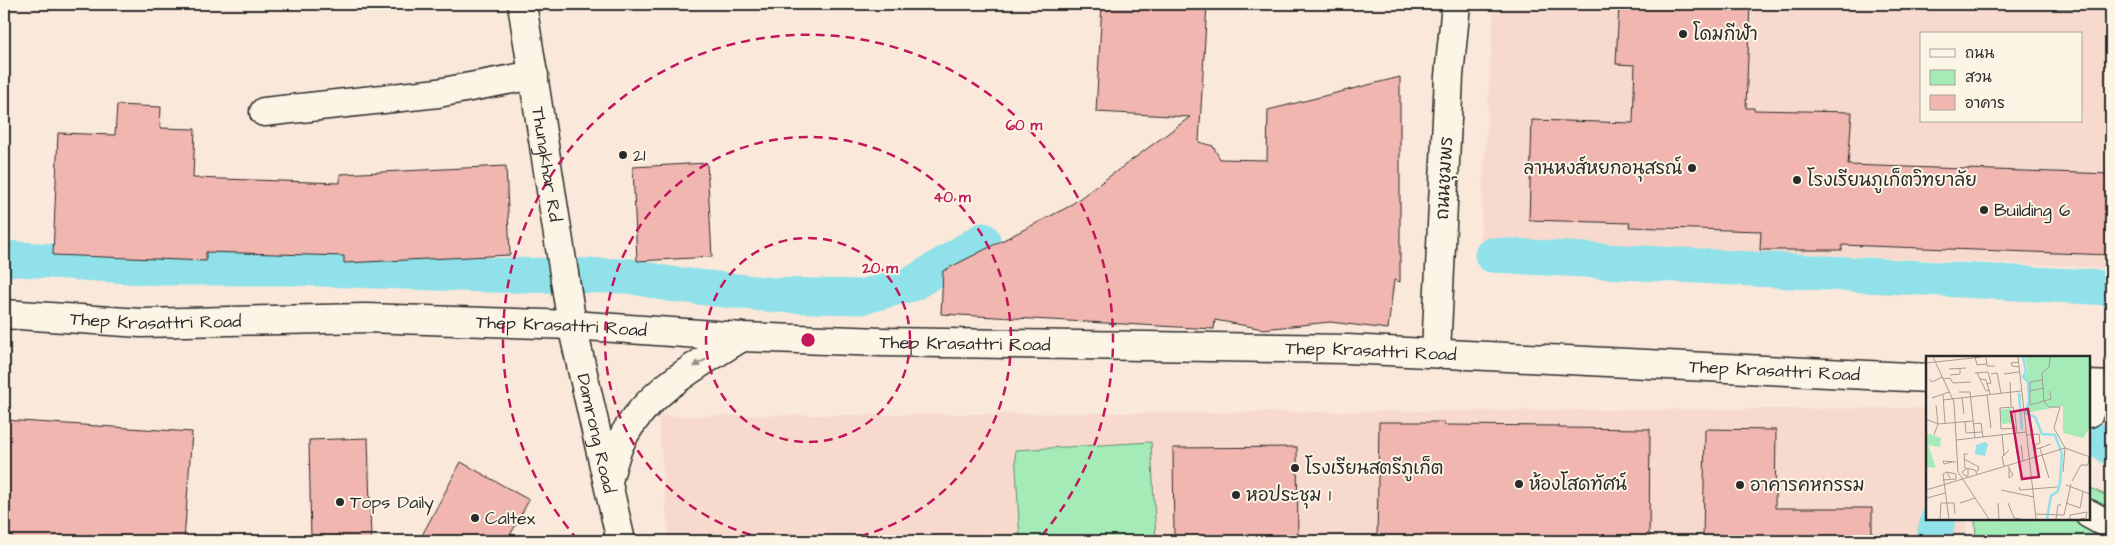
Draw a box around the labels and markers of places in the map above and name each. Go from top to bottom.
place label: โดมกีฬา [1693,21,1758,47]
marker: โดมกีฬา [1677,28,1689,40]
place label: 21 [633,143,646,168]
marker: 21 [617,149,629,161]
place label: ลานหงส์หยกอนุสรณ์ [1523,155,1682,182]
marker: ลานหงส์หยกอนุสรณ์ [1686,162,1698,174]
place label: โรงเรียนภูเก็ตวิทยาลัย [1807,167,1977,194]
marker: โรงเรียนภูเก็ตวิทยาลัย [1791,174,1803,186]
place label: Building 6 [1994,198,2070,224]
marker: Building 6 [1978,204,1990,216]
centre of rings [799,331,817,349]
place label: โรงเรียนสตรีภูเก็ต [1305,455,1443,482]
marker: โรงเรียนสตรีภูเก็ต [1289,462,1301,474]
place label: ห้องโสดทัศน์ [1529,471,1627,497]
place label: อาคารคหกรรม [1750,473,1865,498]
marker: ห้องโสดทัศน์ [1513,478,1525,490]
marker: อาคารคหกรรม [1734,479,1746,491]
place label: หอประชุม 1 [1246,483,1331,509]
marker: หอประชุม 1 [1230,489,1242,501]
place label: Tops Daily [350,490,434,516]
marker: Tops Daily [334,496,346,508]
place label: Caltex [485,506,536,531]
marker: Caltex [469,512,481,524]

